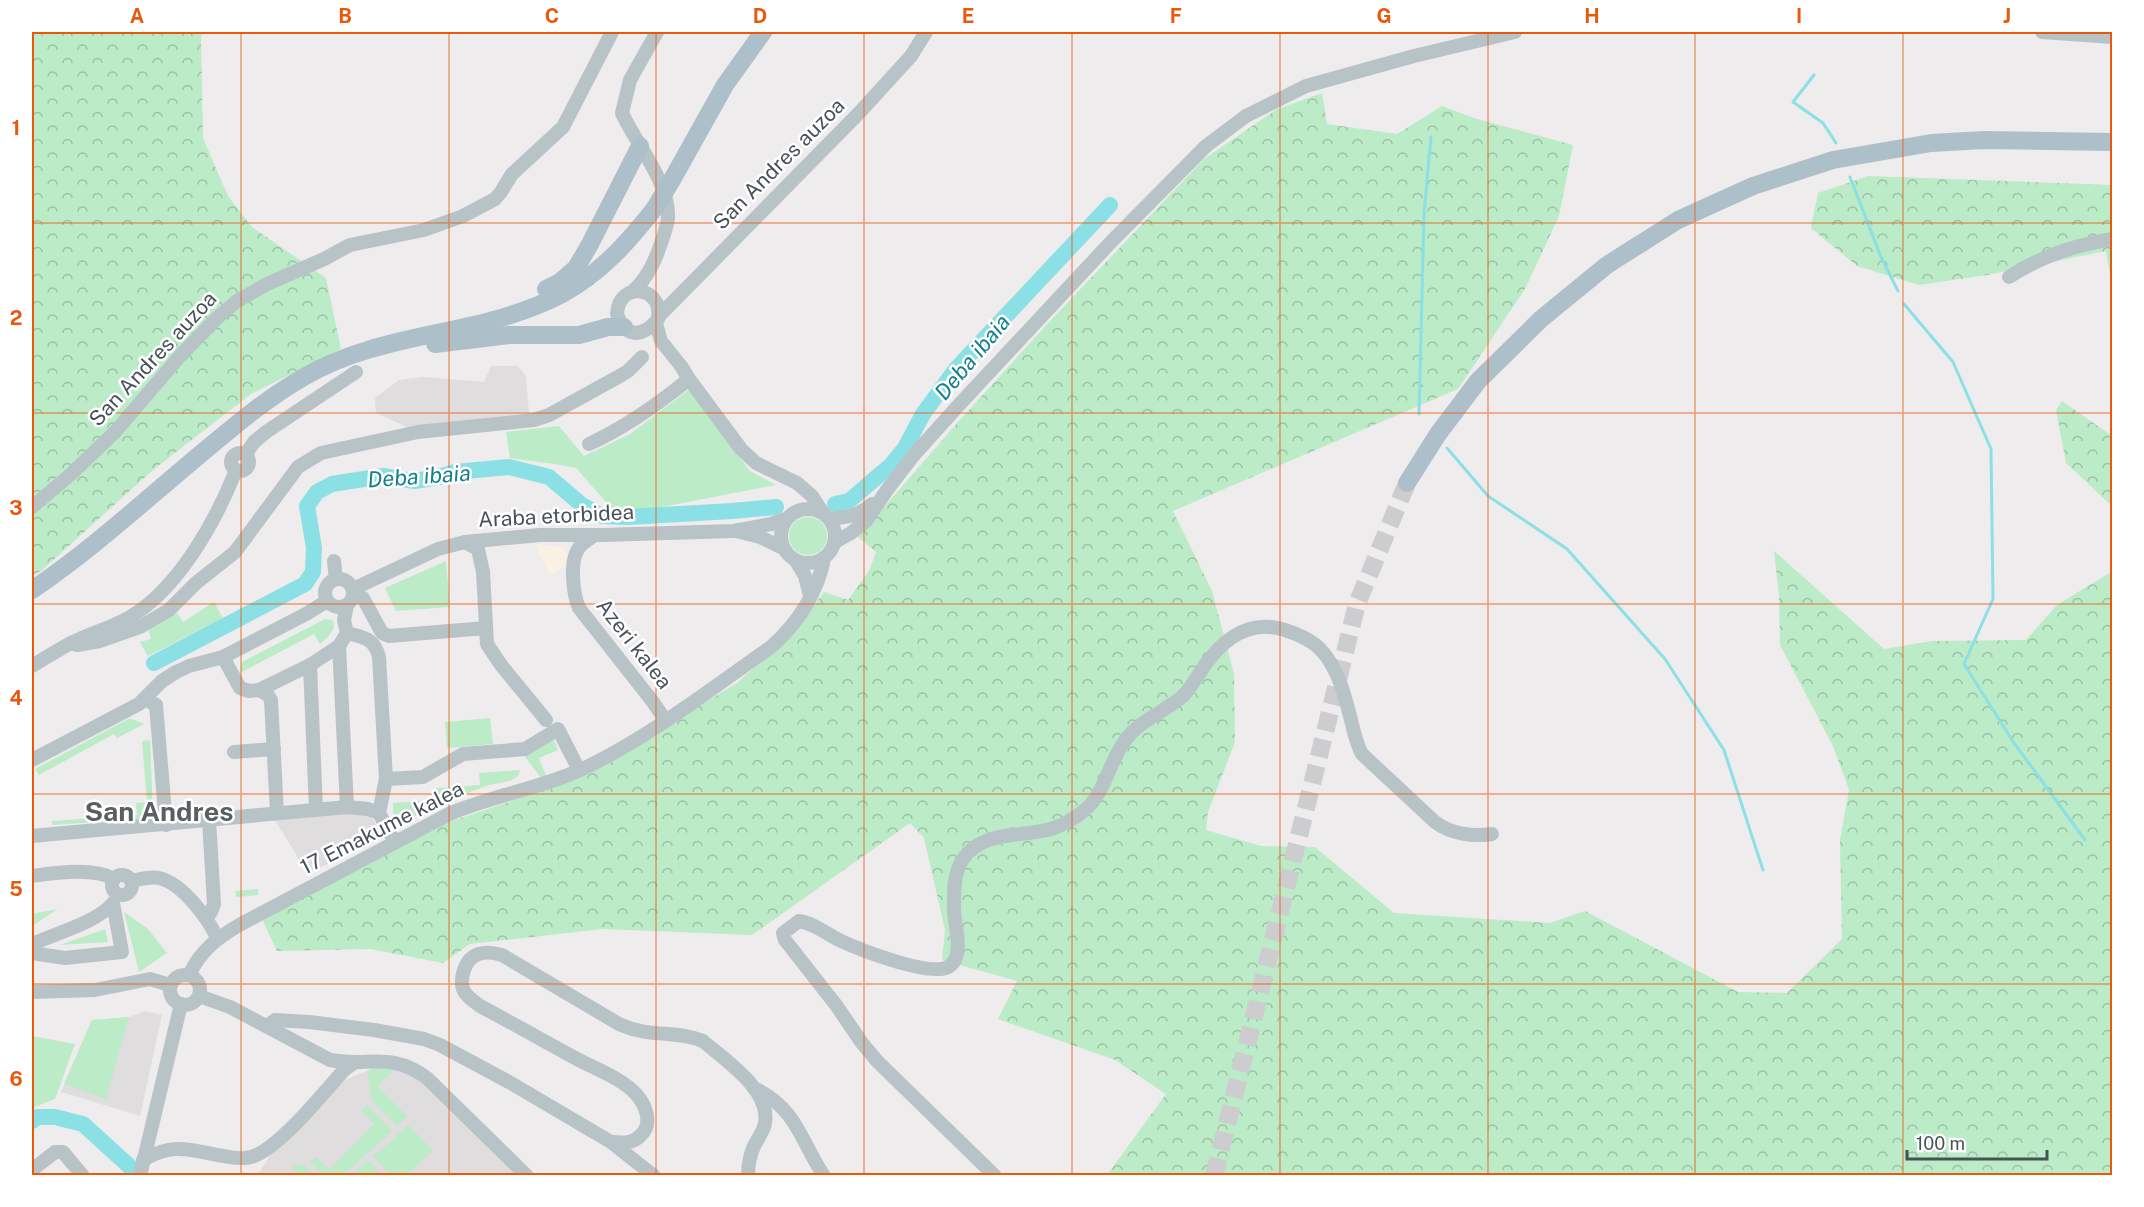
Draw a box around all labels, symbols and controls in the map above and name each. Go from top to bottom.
text: A [130,4,144,28]
text: B [338,4,352,28]
text: C [545,4,559,28]
text: D [753,4,767,28]
text: E [962,4,974,28]
text: F [1170,4,1182,28]
text: G [1376,4,1392,28]
text: H [1584,4,1600,28]
text: I [1796,4,1802,28]
text: J [2003,4,2011,28]
street label: San Andres auzoa [708,93,849,234]
text: 1 [12,116,20,140]
street label: San Andres auzoa [84,286,222,431]
text: 2 [10,306,22,330]
water label: Deba ibaia [929,309,1015,405]
water label: Deba ibaia [367,459,471,493]
text: 3 [9,496,23,520]
street label: Araba etorbidea [477,499,635,532]
street label: Azeri kalea [591,594,677,694]
text: 4 [9,686,23,710]
street label: 17 Emakume kalea [296,776,468,880]
district label: San Andres [85,795,233,827]
text: 5 [9,877,23,901]
text: 6 [9,1067,23,1091]
scale bar [1907,1123,2046,1161]
text: 100 m [1916,1133,1965,1154]

